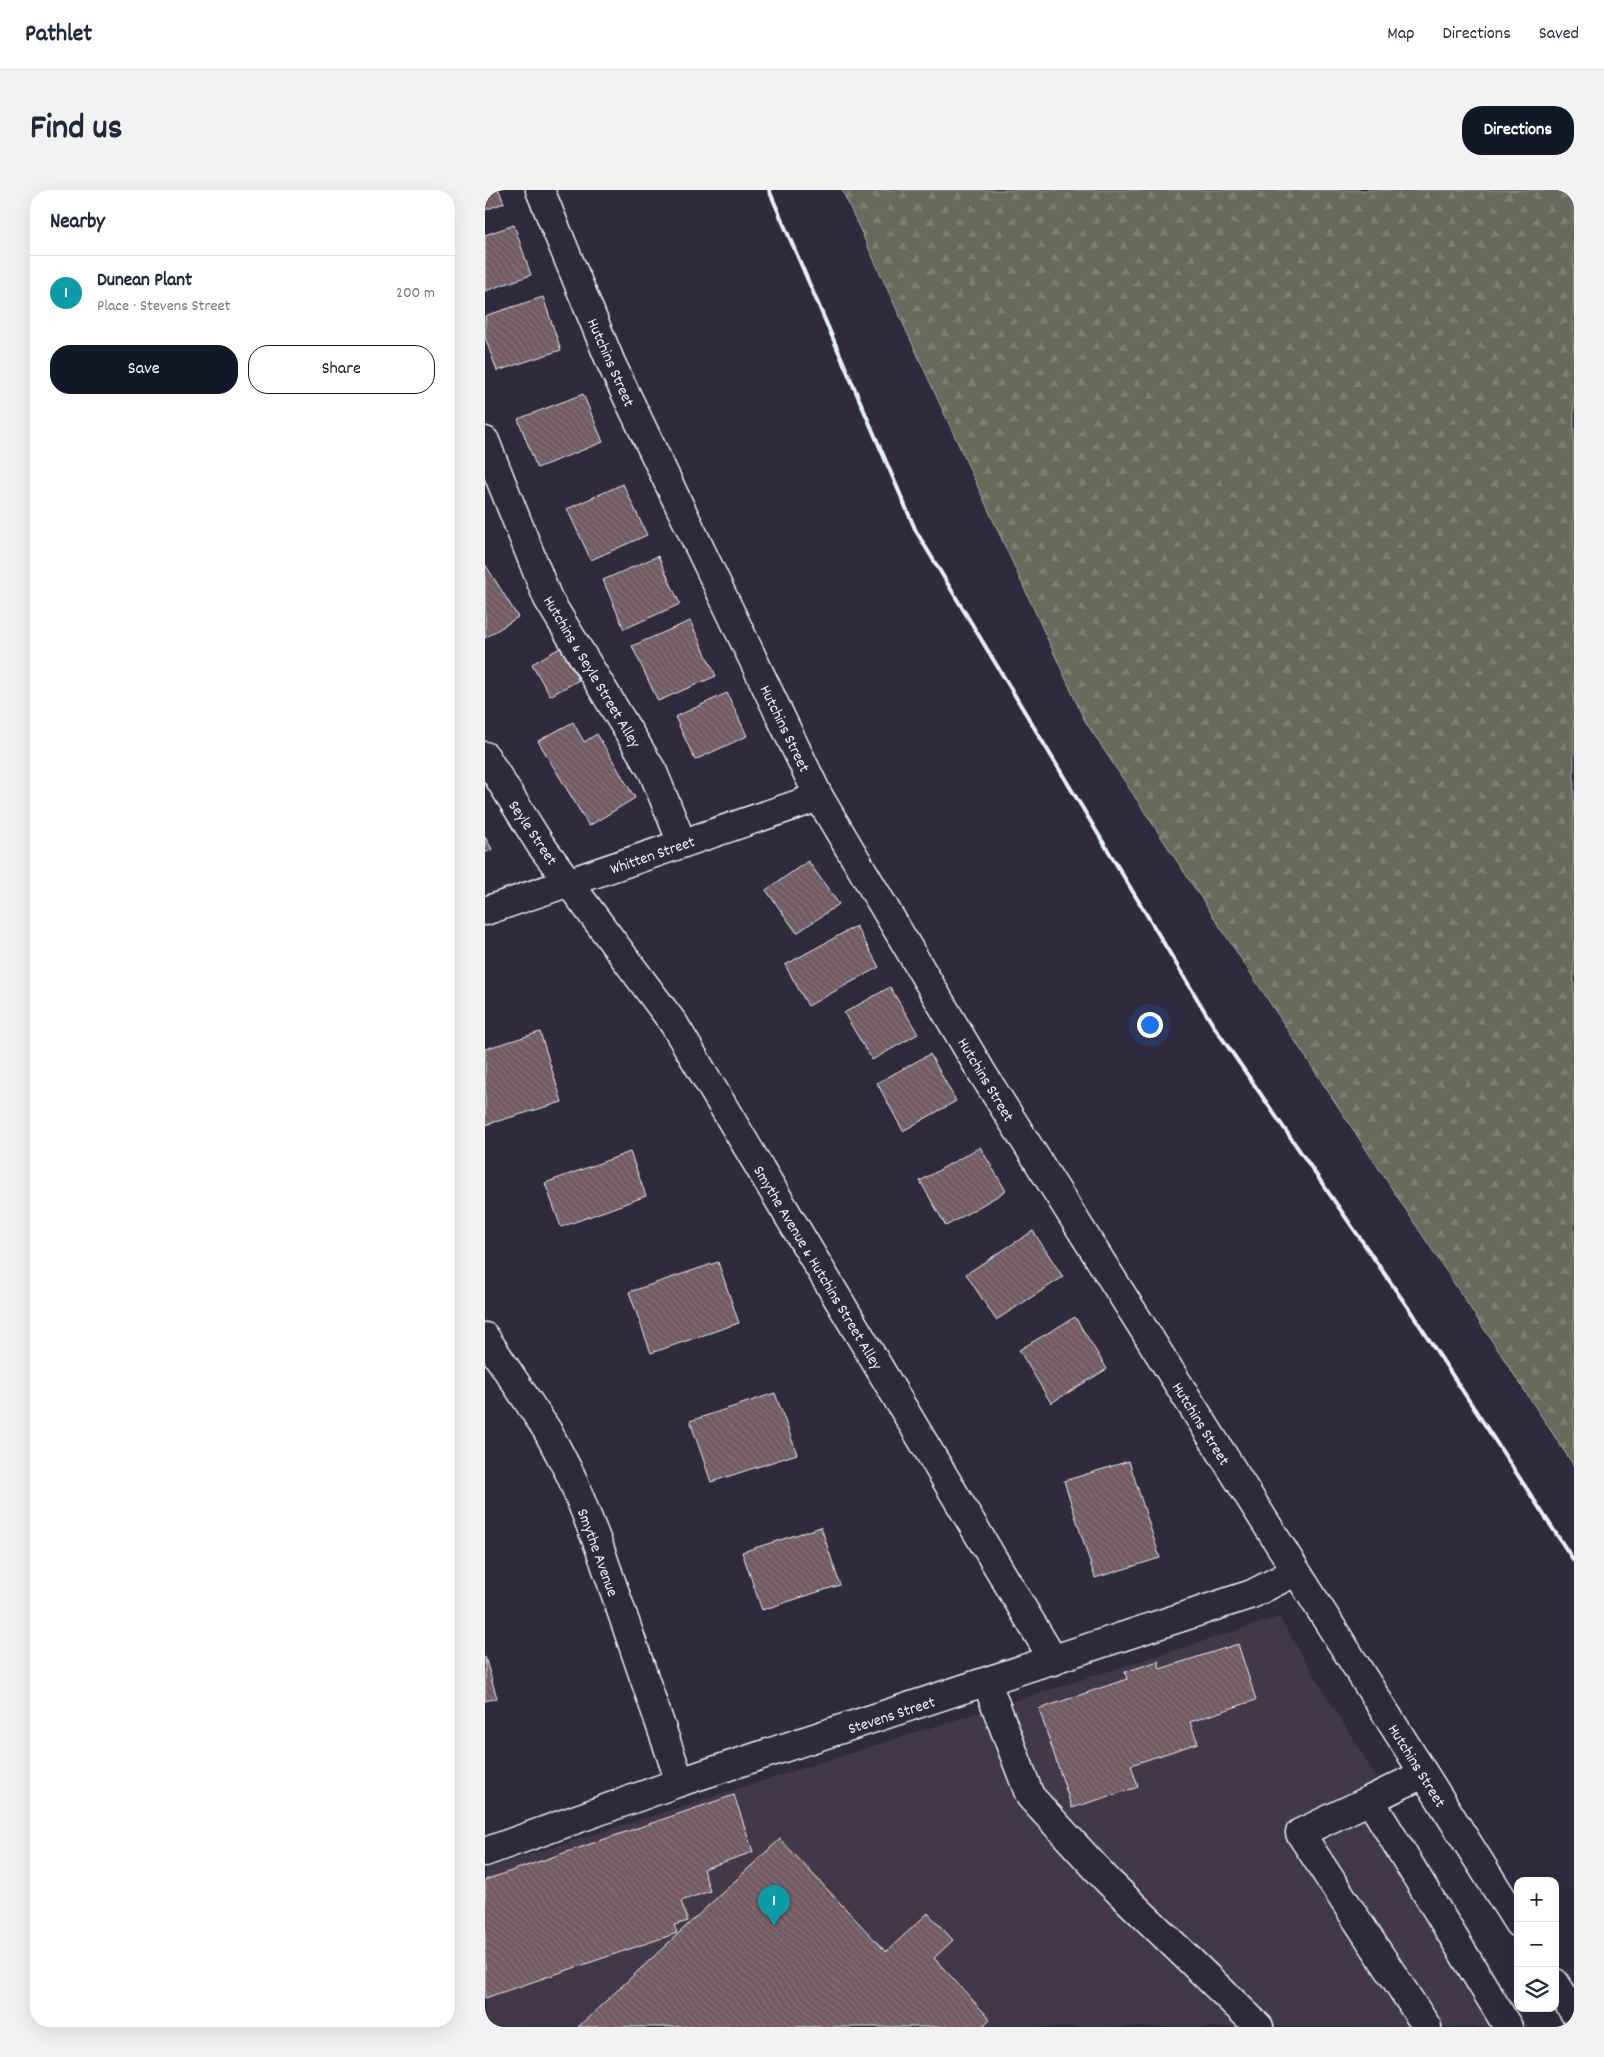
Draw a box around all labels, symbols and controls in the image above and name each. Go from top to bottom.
text: Pathlet [25,18,92,52]
text: Map [1387,22,1414,47]
text: Directions [1442,22,1511,47]
text: Saved [1539,22,1579,47]
text: Find us [30,105,122,155]
button: Directions [1462,106,1574,155]
text: Nearby [50,208,105,238]
text: Dunean Plant [97,268,192,295]
text: 1 [64,282,68,305]
text: 200 m [396,282,435,305]
text: Place · Stevens Street [97,295,230,318]
street label: Hutchins Street [580,315,639,411]
button: Save [50,345,238,394]
button: Share [248,345,435,394]
street label: Hutchins & Seyle Street Alley [536,592,646,753]
street label: Hutchins Street [753,682,815,777]
street label: Seyle Street [502,796,562,871]
street label: Whitten Street [607,831,698,882]
your location [1137,1012,1163,1038]
street label: Hutchins Street [951,1034,1019,1127]
street label: Smythe Avenue & Hutchins Street Alley [747,1162,887,1375]
street label: Hutchins Street [1165,1378,1235,1471]
street label: Smythe Avenue [570,1506,623,1600]
street label: Stevens Street [845,1691,938,1741]
street label: Hutchins Street [1381,1720,1451,1813]
map controls [1514,1877,1559,2012]
button: + [1514,1877,1559,1922]
pin: 1 [758,1885,790,1926]
button: − [1514,1922,1559,1967]
button: layers [1514,1967,1559,2012]

